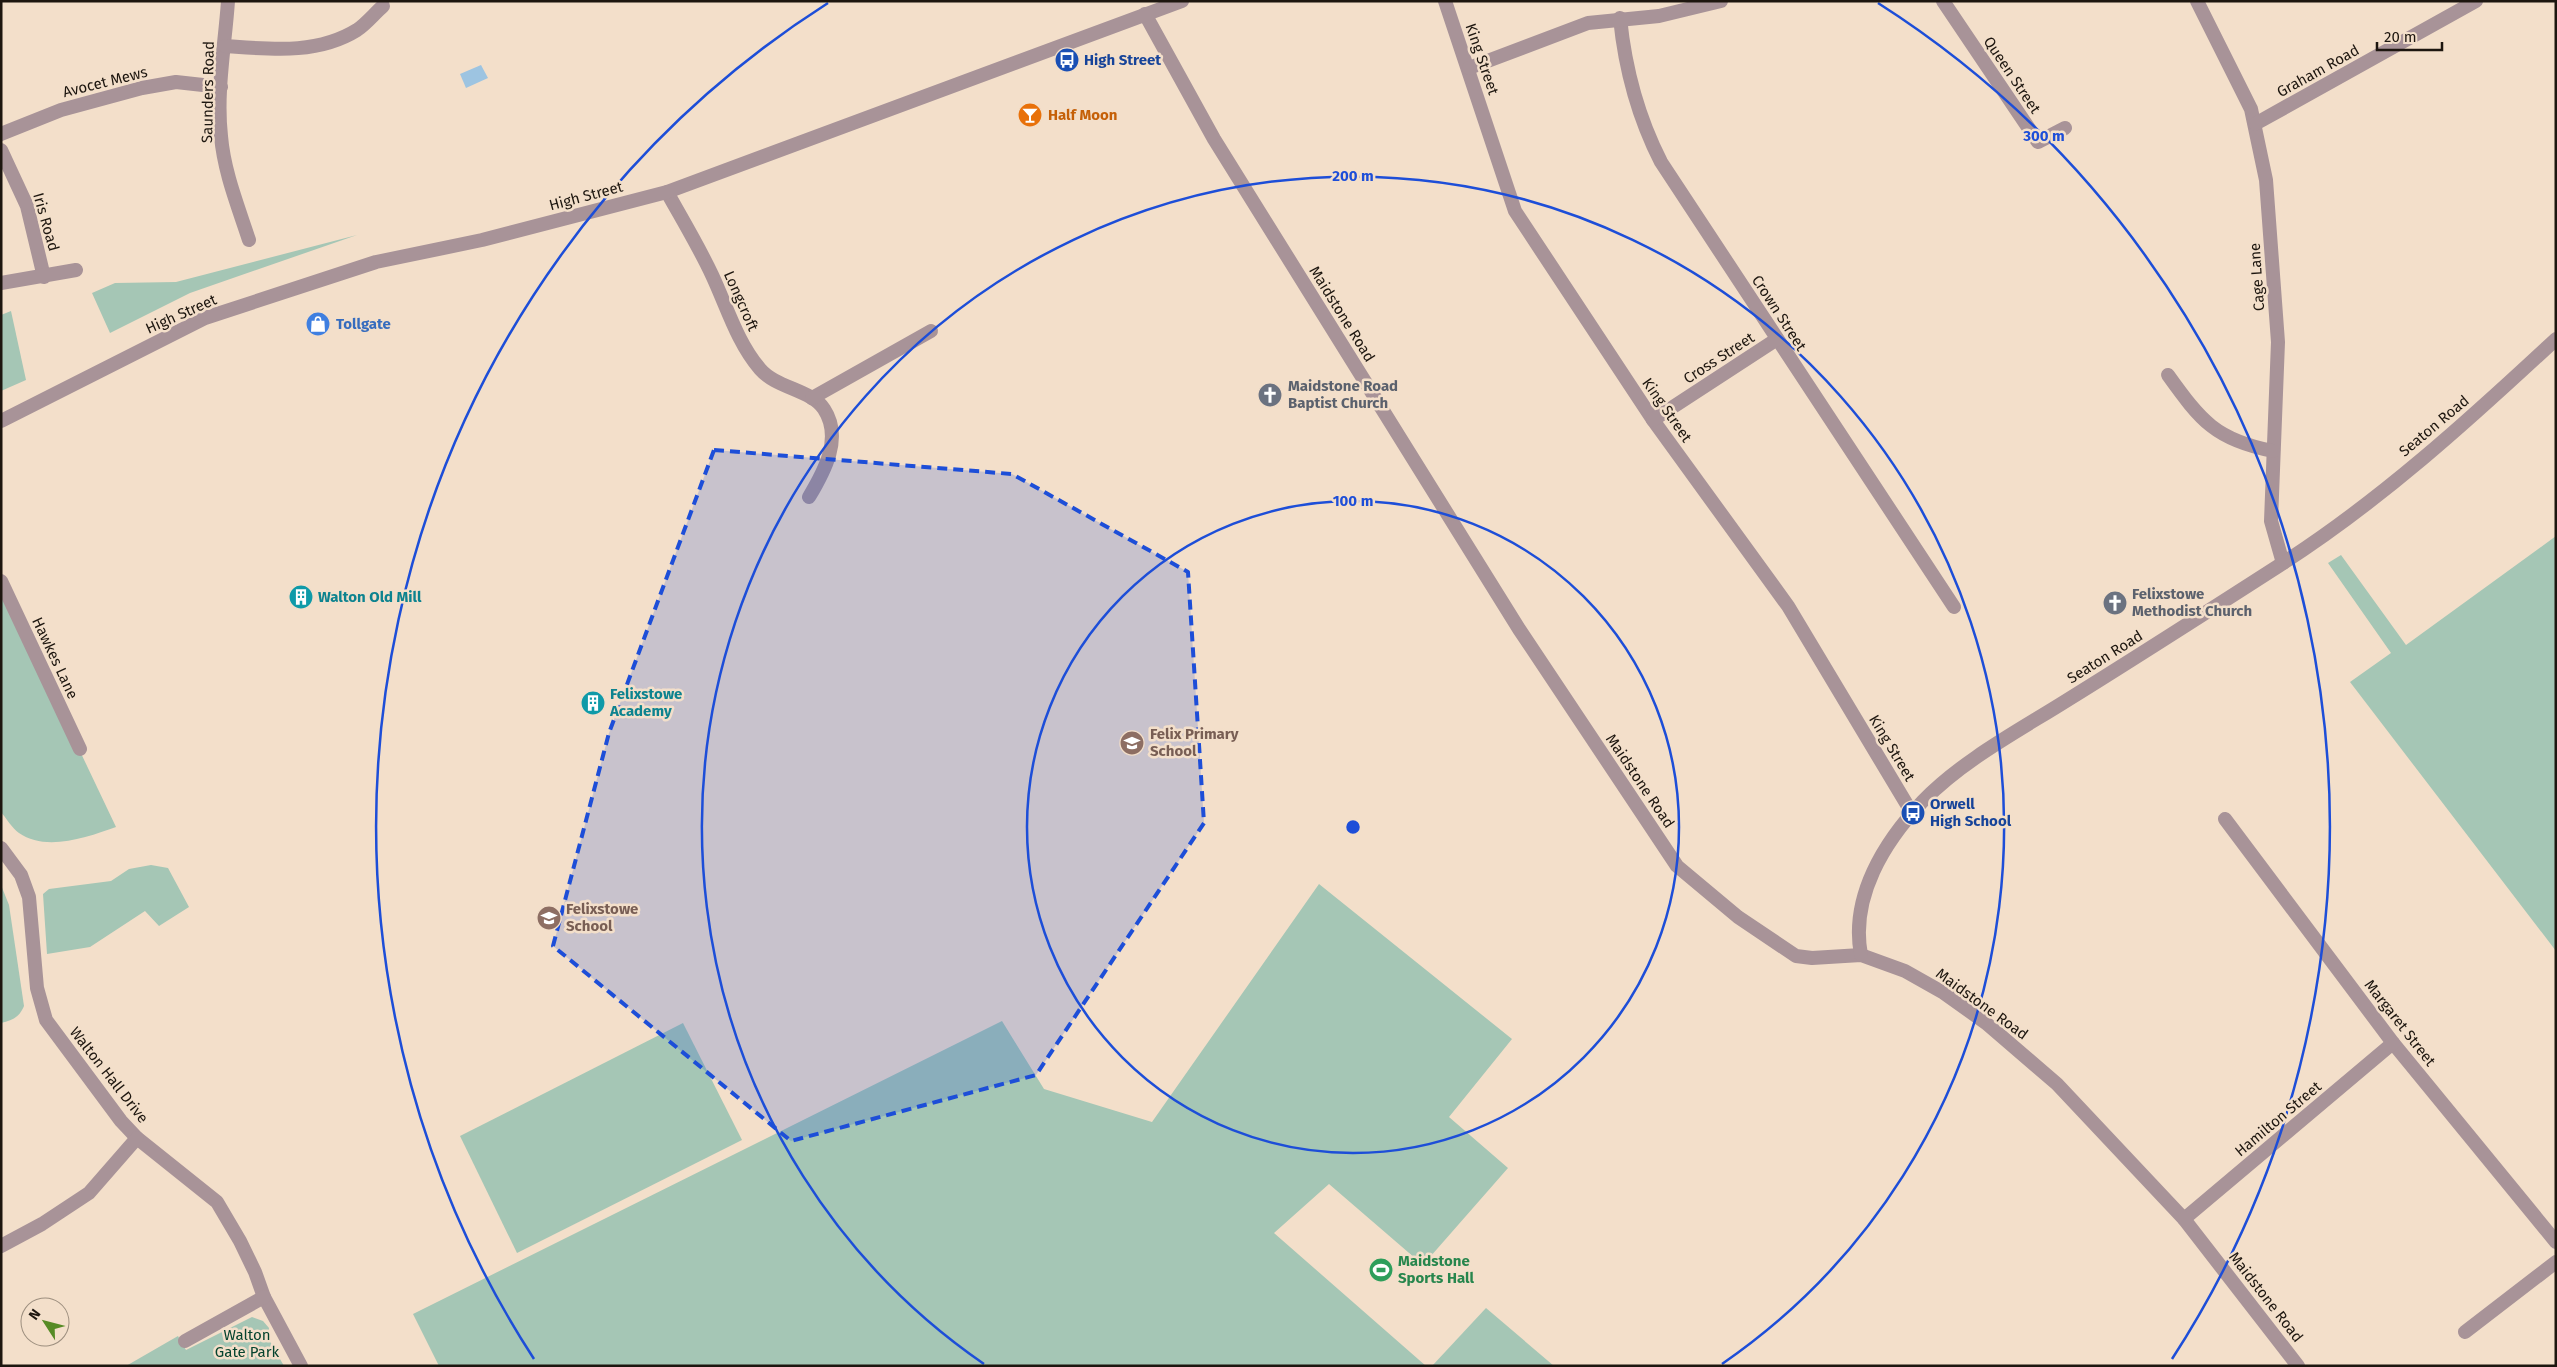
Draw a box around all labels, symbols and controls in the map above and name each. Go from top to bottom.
scale bar [2377,20,2442,52]
street label: King Street [1461,21,1503,98]
text: 20 m [2384,28,2417,46]
street label: Queen Street [1980,33,2045,117]
street label: Saunders Road [198,41,218,143]
street label: Graham Road [2274,41,2362,101]
bus stop icon: High Street [1054,47,1080,73]
place label: High Street [1084,51,1161,69]
street label: Avocet Mews [61,63,149,101]
bar icon: Half Moon [1017,102,1043,128]
place label: Half Moon [1048,106,1117,124]
text: 300 m [2022,127,2065,145]
text: 200 m [1332,167,1374,185]
street label: High Street [547,177,625,214]
street label: Iris Road [29,191,63,253]
street label: Cage Lane [2246,242,2268,312]
street label: Maidstone Road [1305,263,1379,365]
street label: Longcroft [720,268,762,334]
street label: Crown Street [1748,272,1810,355]
street label: High Street [143,290,220,338]
shop icon: Tollgate [305,311,331,337]
place label: Tollgate [336,315,391,333]
street label: Cross Street [1680,328,1758,388]
street label: King Street [1638,374,1696,446]
place label: Maidstone Road Baptist Church [1288,377,1398,412]
church icon: Maidstone Road Baptist Church [1257,382,1283,408]
street label: Seaton Road [2395,392,2473,460]
text: 100 m [1333,492,1373,510]
building icon: Walton Old Mill [288,584,314,610]
place label: Felixstowe Methodist Church [2132,585,2252,620]
place label: Walton Old Mill [318,588,422,606]
church icon: Felixstowe Methodist Church [2102,590,2128,616]
street label: Hawkes Lane [28,614,82,702]
street label: Seaton Road [2064,627,2146,687]
place label: Felixstowe Academy [609,685,682,720]
building icon: Felixstowe Academy [580,690,606,716]
street label: King Street [1865,712,1919,785]
place label: Felix Primary School [1150,725,1239,760]
school or university icon: Felix Primary School [1119,730,1145,756]
street label: Maidstone Road [1602,731,1678,831]
place label: Orwell High School [1930,795,2012,830]
bus stop icon: Orwell High School [1900,800,1926,826]
centre of rings [1344,818,1362,836]
place label: Felixstowe School [566,900,638,935]
school or university icon: Felixstowe School [536,905,562,931]
street label: Maidstone Road [1932,965,2032,1043]
street label: Margaret Street [2361,976,2440,1070]
street label: Walton Hall Drive [66,1023,152,1127]
street label: Hamilton Street [2231,1077,2325,1160]
street label: Maidstone Road [2225,1248,2307,1346]
place label: Maidstone Sports Hall [1398,1252,1474,1287]
sports icon: Maidstone Sports Hall [1368,1257,1394,1283]
north arrow [20,1297,70,1347]
text: N [25,1306,44,1323]
park label: Walton Gate Park [215,1326,280,1361]

